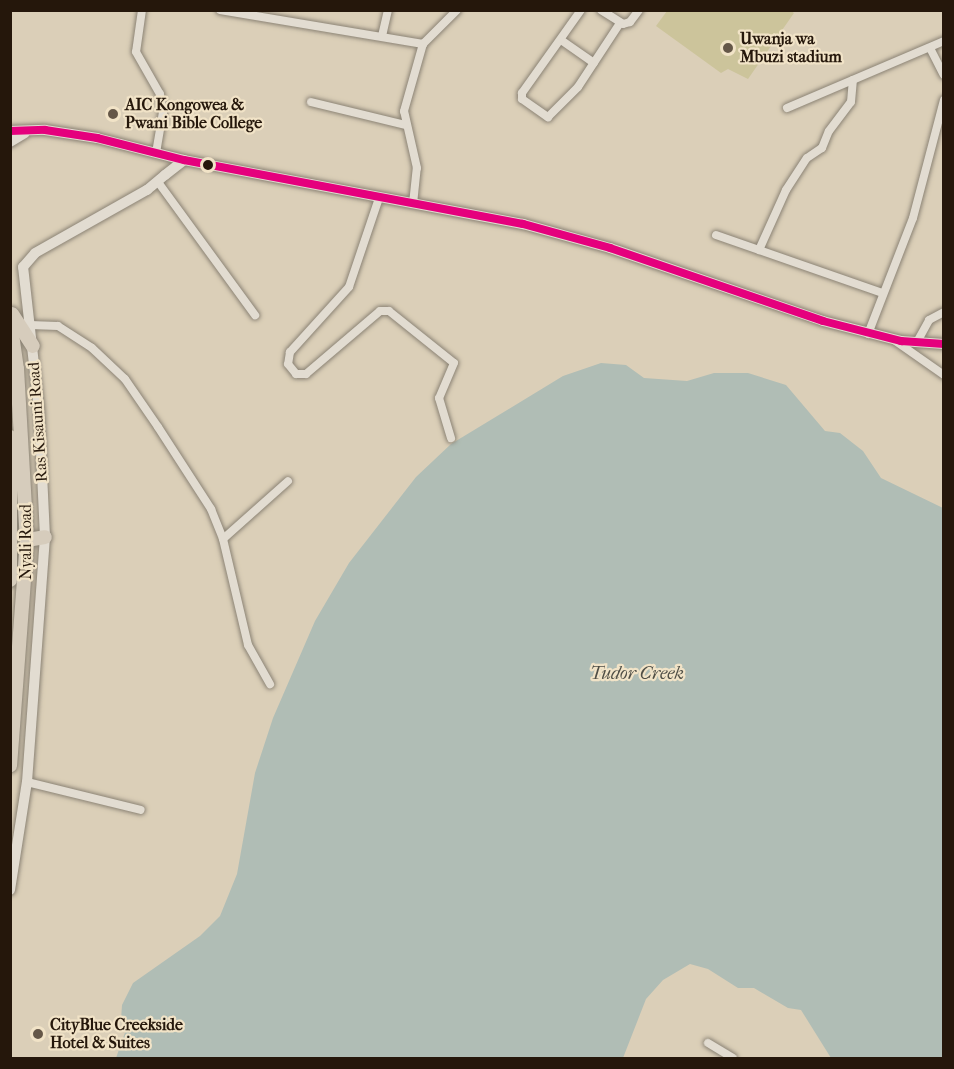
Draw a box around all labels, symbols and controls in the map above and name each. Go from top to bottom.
place label: Uwanja wa Mbuzi stadium [740,29,842,67]
marker: Uwanja wa Mbuzi stadium [721,41,735,55]
place label: AIC Kongowea & Pwani Bible College [125,95,262,133]
marker: AIC Kongowea & Pwani Bible College [106,107,120,121]
unlabelled marker [202,159,214,171]
street label: Ras Kisauni Road [24,361,52,483]
street label: Nyali Road [16,504,36,580]
water label: Tudor Creek [590,663,684,685]
place label: CityBlue Creekside Hotel & Suites [50,1015,183,1053]
marker: CityBlue Creekside Hotel & Suites [31,1027,45,1041]

